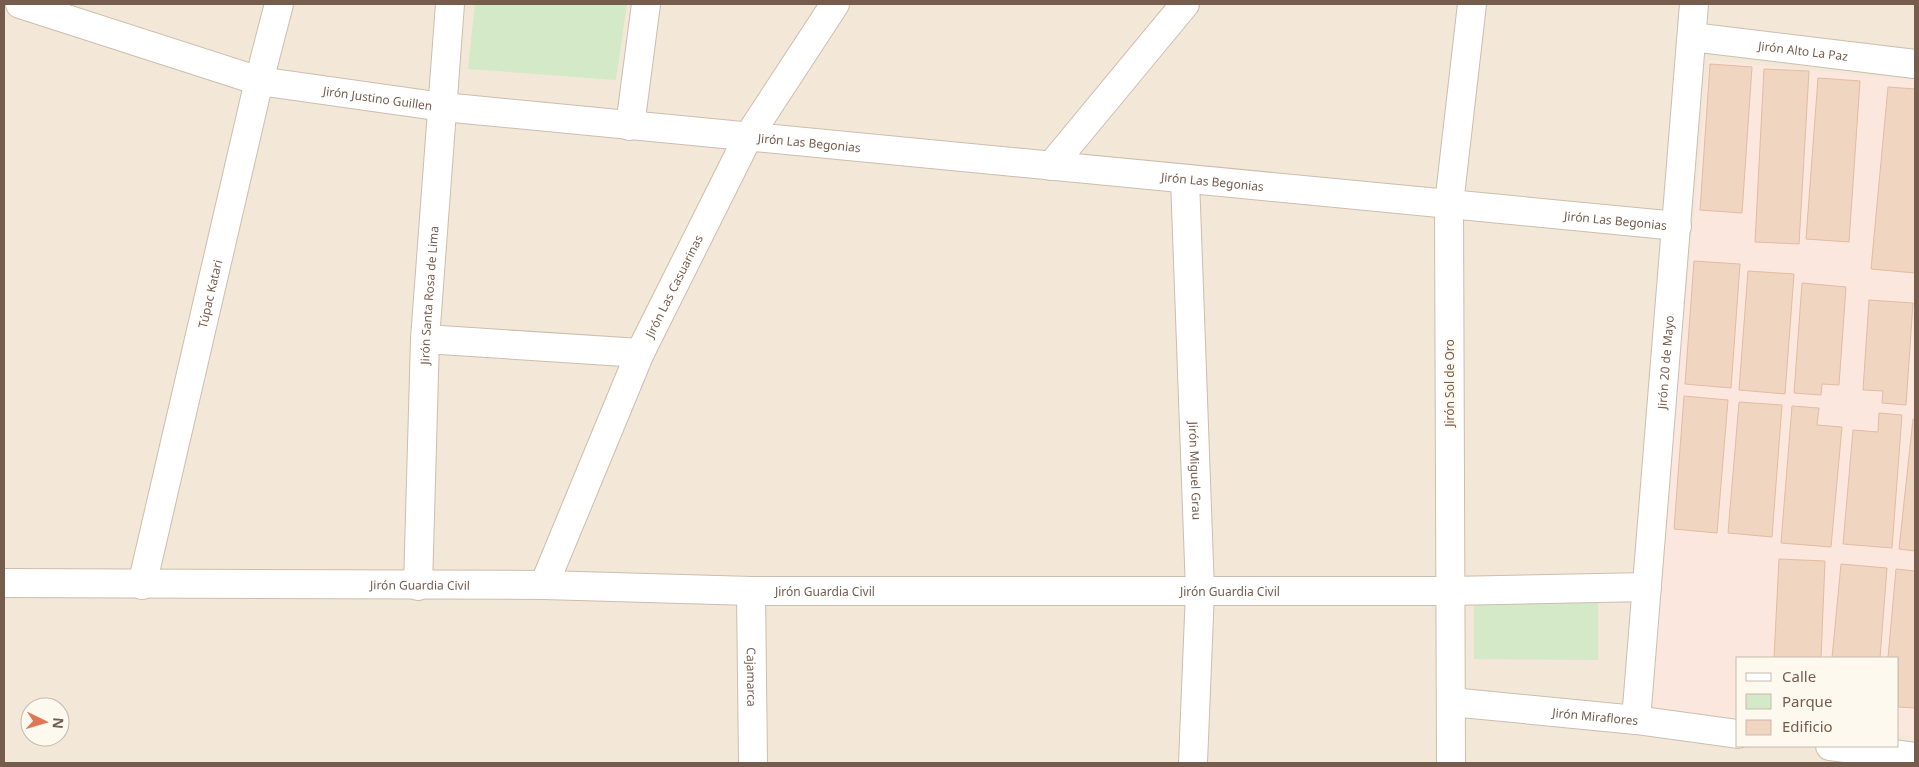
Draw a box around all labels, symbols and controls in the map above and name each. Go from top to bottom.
street label: Jirón Alto La Paz [1756,36,1849,64]
street label: Jirón Justino Guillen [321,82,434,114]
street label: Jirón Las Begonias [756,129,862,156]
street label: Jirón Las Begonias [1159,168,1265,195]
street label: Jirón Las Begonias [1563,207,1668,234]
street label: Jirón Santa Rosa de Lima [416,225,442,366]
street label: Jirón Las Casuarinas [640,231,706,341]
street label: Túpac Katari [193,258,226,330]
street label: Jirón 20 de Mayo [1653,315,1677,411]
street label: Jirón Sol de Oro [1441,339,1458,428]
street label: Jirón Miguel Grau [1185,420,1206,520]
street label: Jirón Guardia Civil [369,576,470,593]
street label: Jirón Guardia Civil [774,583,875,600]
street label: Jirón Guardia Civil [1179,583,1280,600]
street label: Cajamarca [743,647,761,707]
legend [1736,657,1899,747]
text: Calle [1782,666,1816,686]
text: Parque [1782,691,1832,711]
north arrow [20,697,70,747]
street label: Jirón Miraflores [1551,703,1639,729]
text: Edificio [1782,716,1833,736]
text: N [48,717,68,730]

